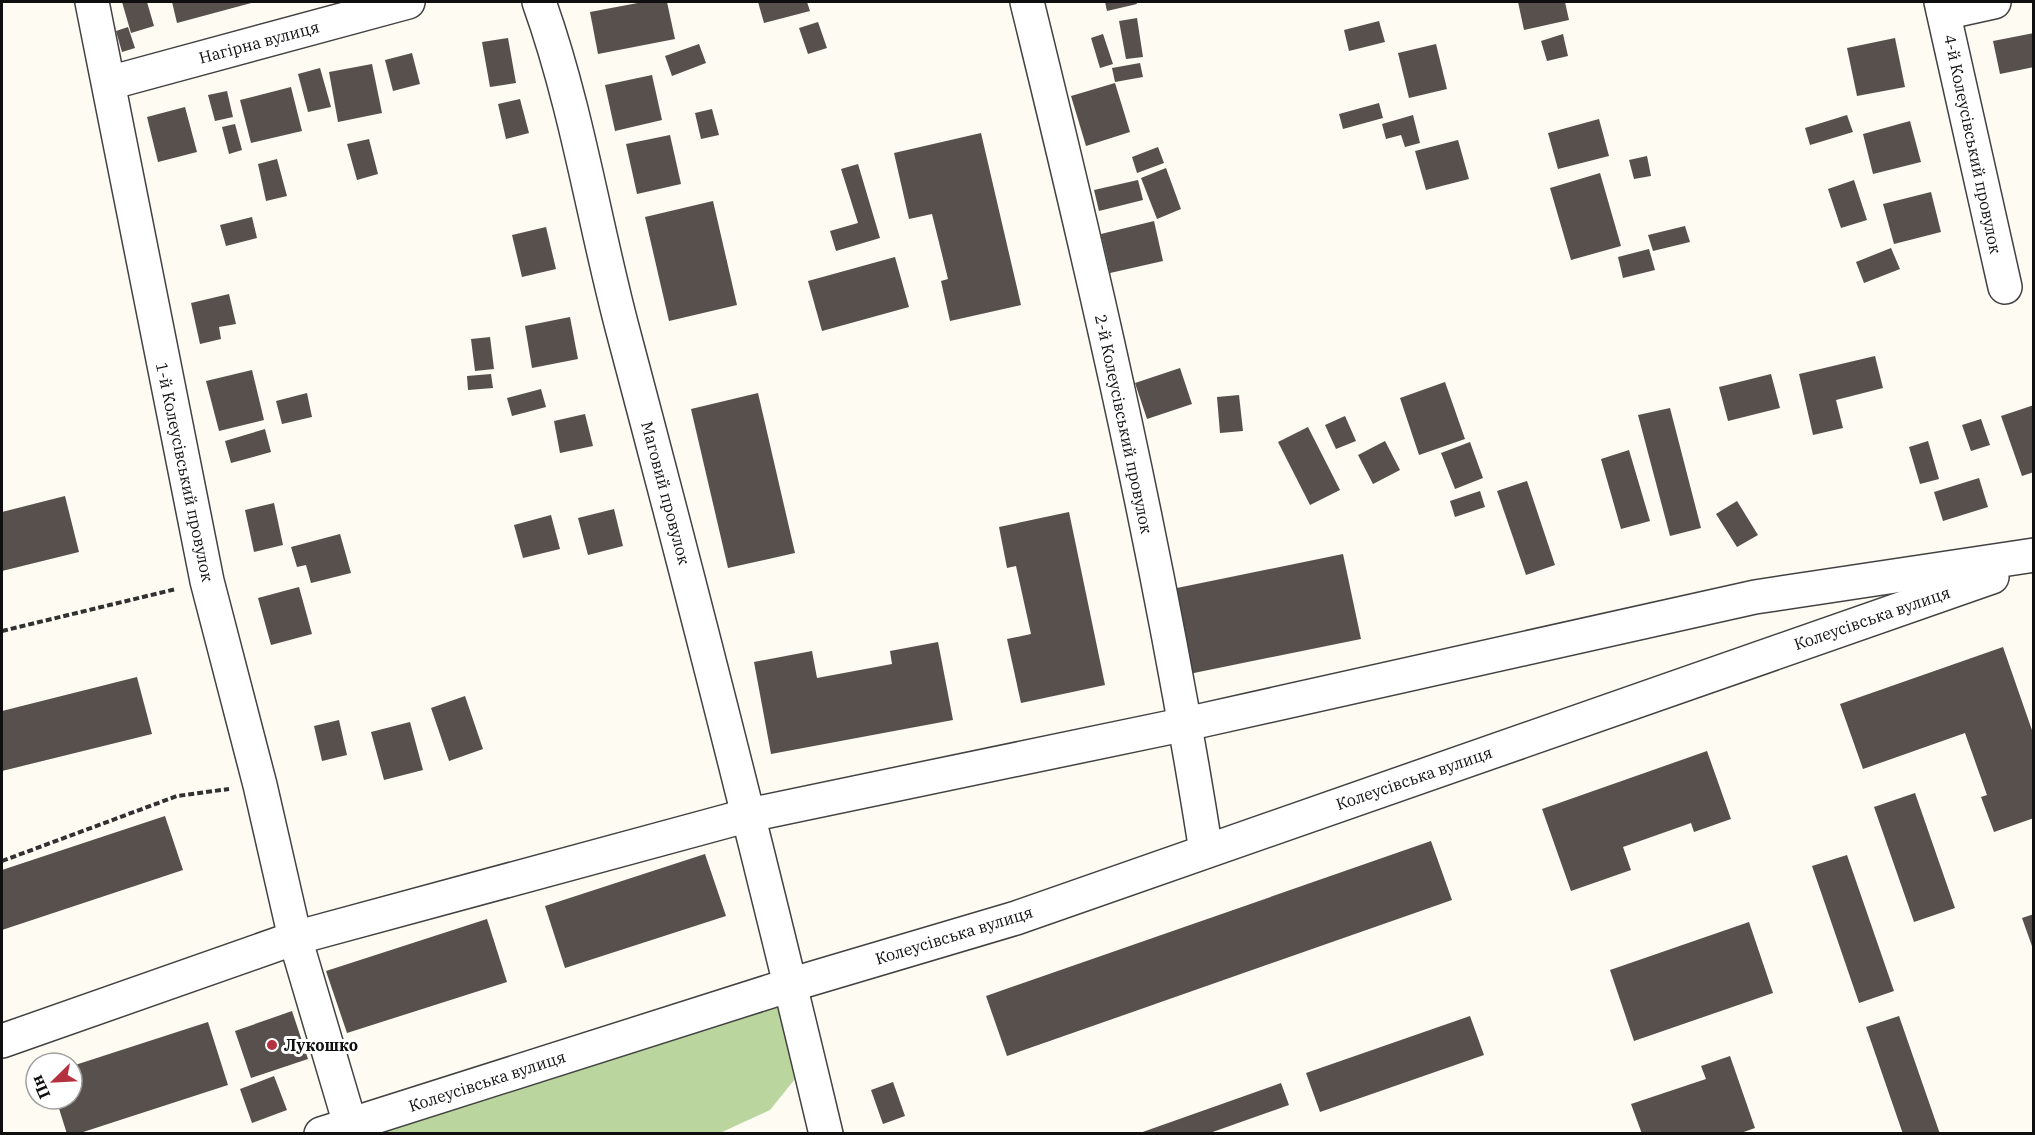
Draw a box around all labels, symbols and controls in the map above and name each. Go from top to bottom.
street label: Нагірна вулиця [197,16,321,68]
street label: 4-й Колеусівський провулок [1940,32,2006,256]
street label: 2-й Колеусівський провулок [1091,312,1157,536]
street label: 1-й Колеусівський провулок [152,360,218,584]
street label: Маговий провулок [637,419,695,567]
street label: Колеусівська вулиця [1791,582,1953,654]
street label: Колеусівська вулиця [1333,742,1495,814]
street label: Колеусівська вулиця [873,901,1035,969]
place label: Лукошко [284,1035,358,1055]
marker: Лукошко [265,1038,279,1052]
street label: Колеусівська вулиця [406,1046,568,1116]
north arrow [24,1051,84,1111]
text: Пн [26,1072,54,1102]

